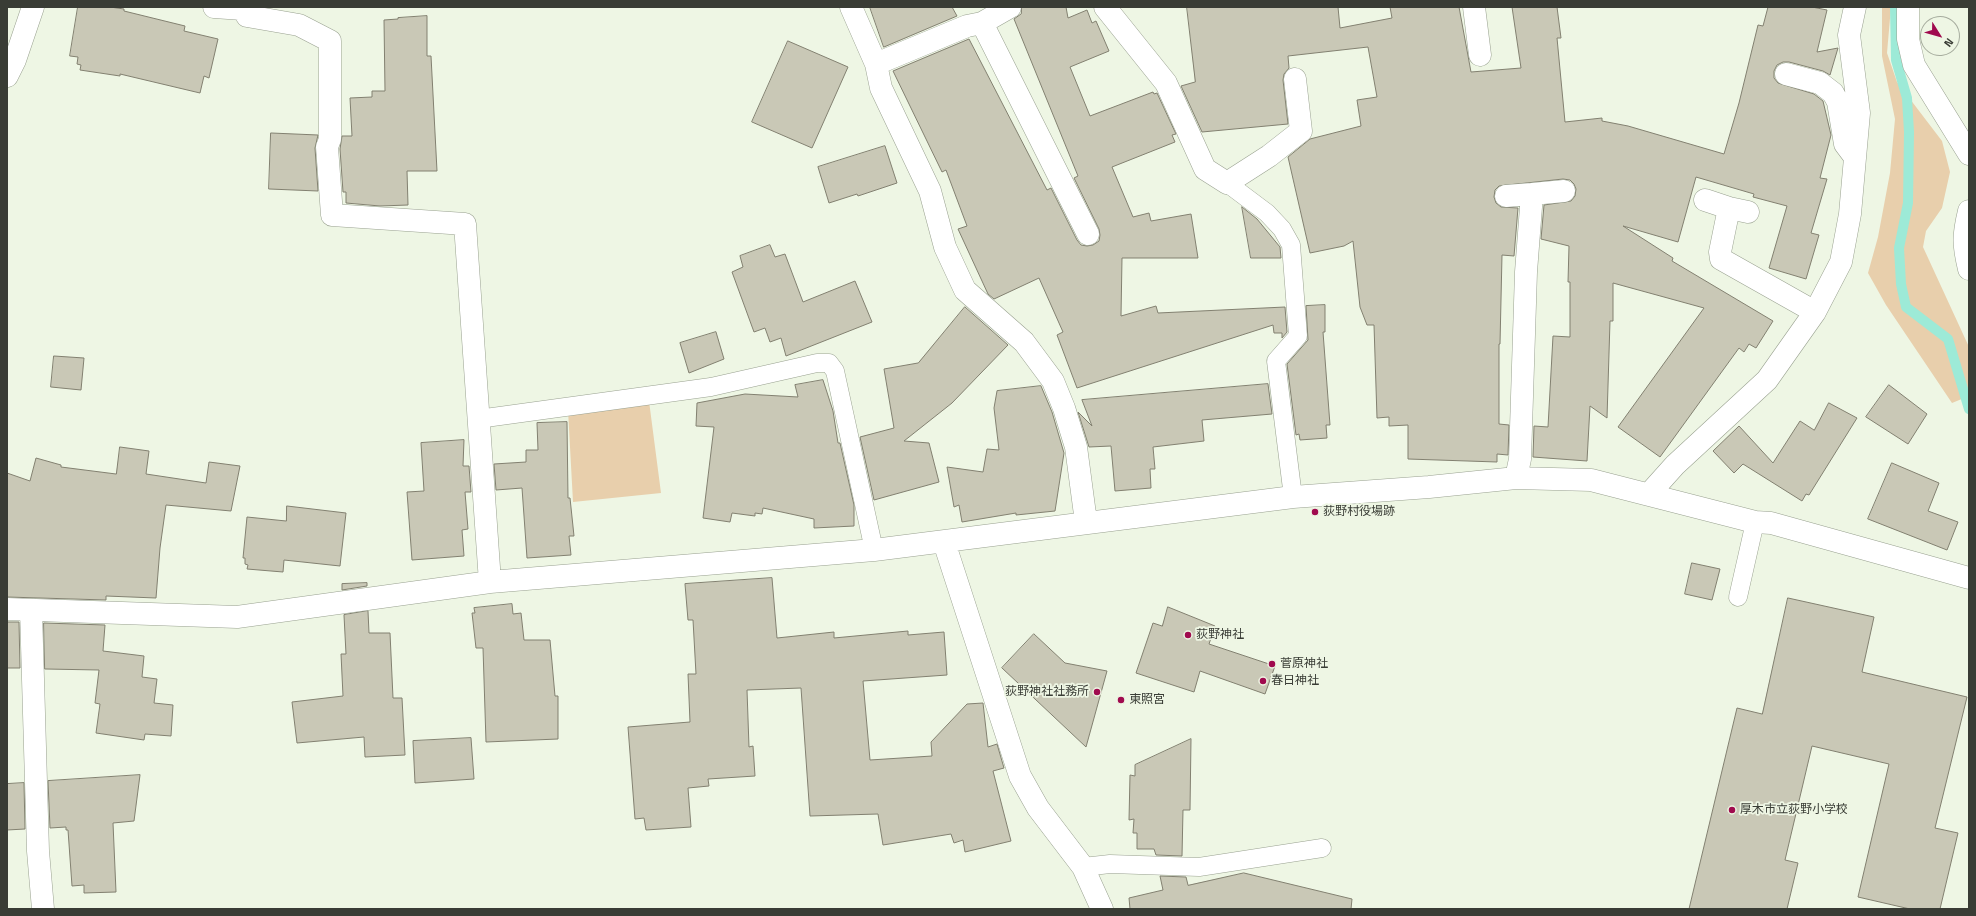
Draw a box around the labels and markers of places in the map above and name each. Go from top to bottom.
place label: 荻野村役場跡 [1323,505,1395,519]
marker: 荻野村役場跡 [1310,507,1320,517]
place label: 荻野神社 [1196,628,1244,642]
marker: 荻野神社 [1183,630,1193,640]
place label: 菅原神社 [1280,657,1328,671]
marker: 菅原神社 [1267,659,1277,669]
place label: 春日神社 [1271,674,1319,688]
marker: 春日神社 [1258,676,1268,686]
place label: 荻野神社社務所 [1005,685,1089,699]
marker: 荻野神社社務所 [1092,687,1102,697]
place label: 東照宮 [1129,693,1165,707]
marker: 東照宮 [1116,695,1126,705]
place label: 厚木市立荻野小学校 [1740,803,1848,817]
marker: 厚木市立荻野小学校 [1727,805,1737,815]

